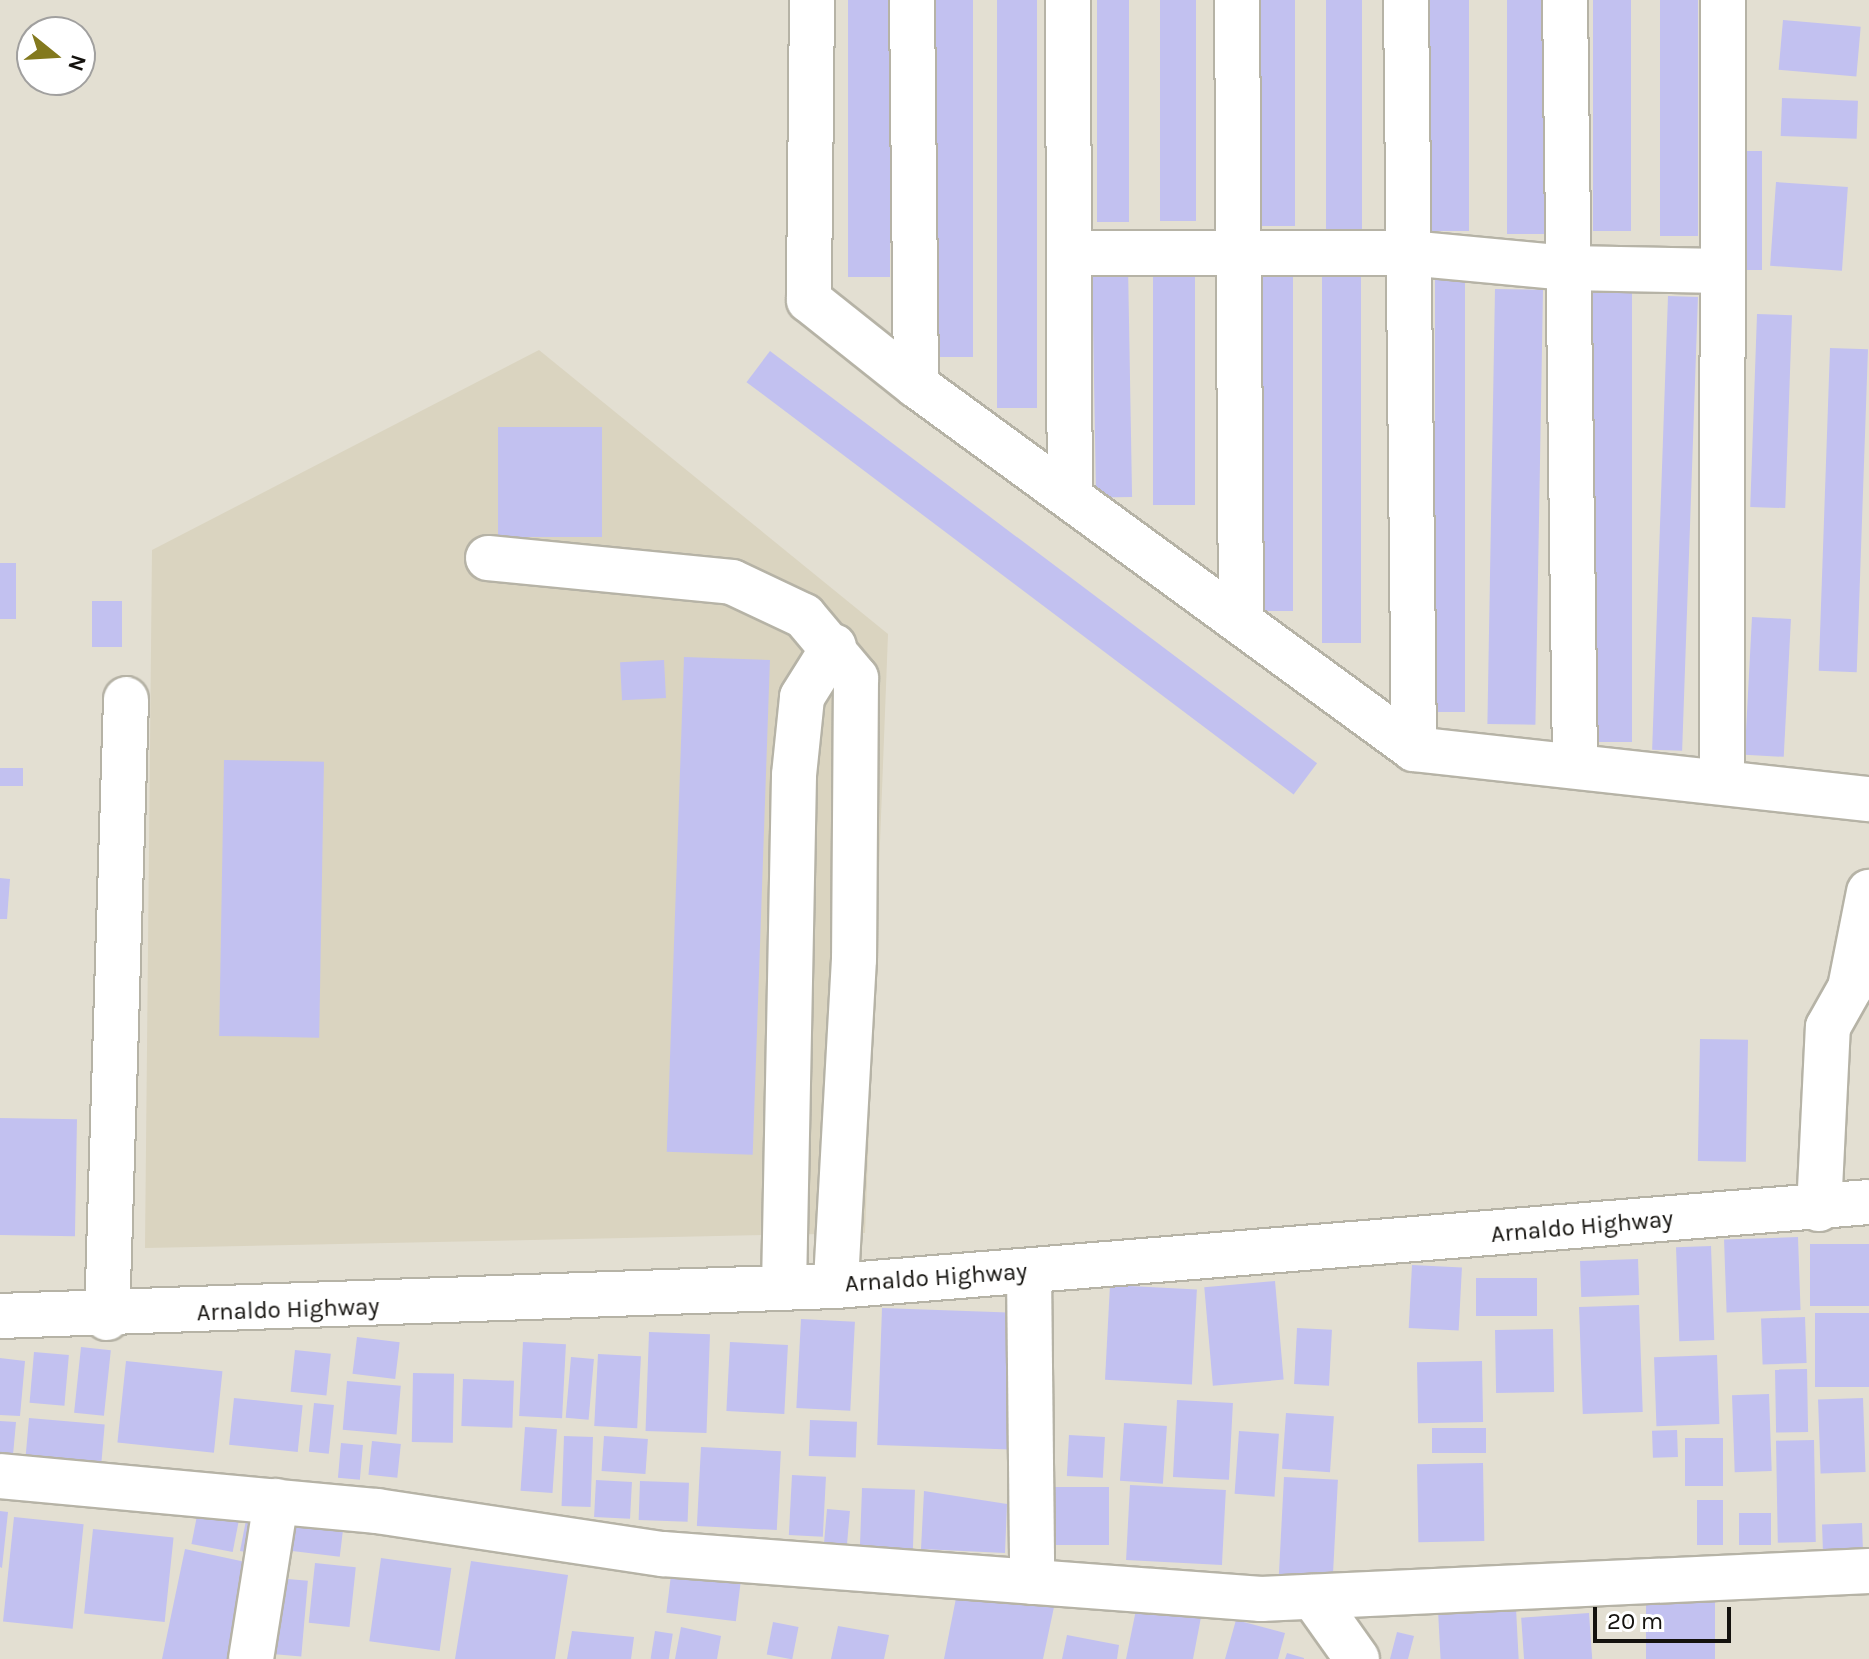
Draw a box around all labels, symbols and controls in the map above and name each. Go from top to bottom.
north arrow [16,16,96,96]
text: N [62,51,92,74]
street label: Arnaldo Highway [1490,1205,1674,1249]
street label: Arnaldo Highway [844,1257,1028,1299]
street label: Arnaldo Highway [196,1292,380,1328]
scale bar [1597,1591,1735,1641]
text: 20 m [1607,1607,1663,1635]

